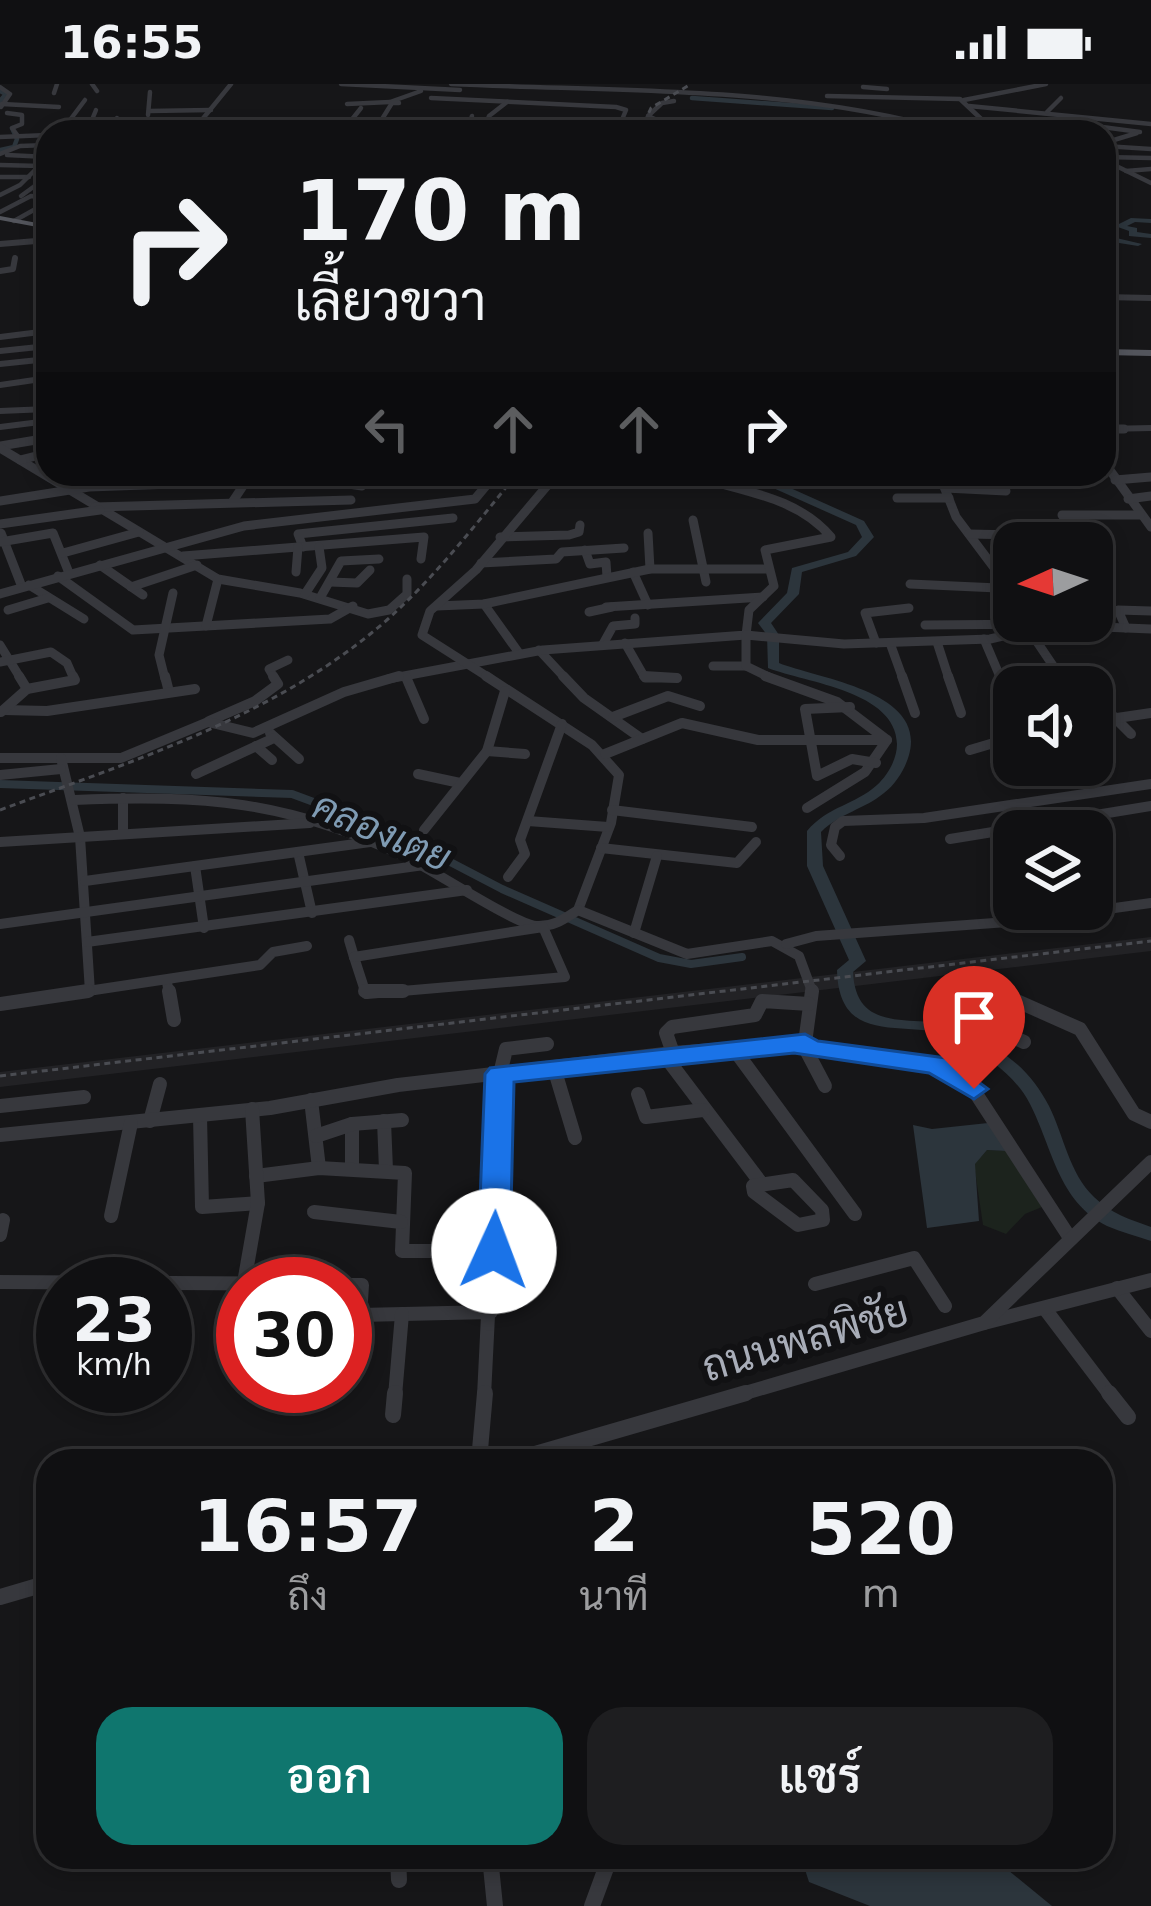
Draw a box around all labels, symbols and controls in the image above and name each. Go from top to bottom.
text: 16:55 [60,16,203,69]
text: 170 m [294,162,586,260]
icon: right [96,168,252,324]
text: เลี้ยวขวา [294,270,487,333]
icon: left [354,396,420,462]
icon: ahead [480,396,546,462]
icon: ahead [606,396,672,462]
icon: right [732,396,798,462]
north arrow [993,522,1113,642]
map controls [993,522,1113,930]
button: sound [993,666,1113,786]
water label: คลองเตย [306,782,457,880]
button: layers [993,810,1113,930]
pin [923,966,1025,1089]
icon: arrive [941,984,1007,1050]
position arrow [431,1188,557,1314]
speed limit sign: 30 [216,1257,372,1413]
text: 23 [72,1285,156,1355]
street label: ถนนพลพิชัย [696,1286,914,1391]
text: km/h [76,1347,152,1382]
text: 16:57 [193,1484,422,1568]
text: 2 [589,1484,639,1568]
text: 520 [806,1487,956,1571]
text: m [862,1571,900,1616]
text: ถึง [287,1574,328,1619]
text: นาที [579,1574,649,1619]
button: ออก [96,1707,563,1845]
button: แชร์ [587,1707,1053,1845]

